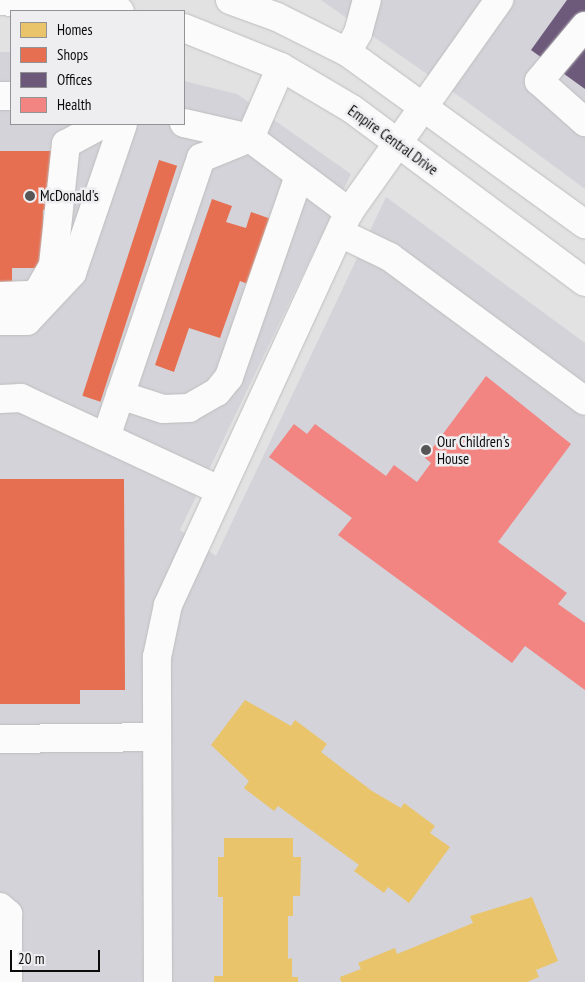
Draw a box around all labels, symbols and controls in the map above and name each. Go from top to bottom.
legend [10,10,185,125]
text: Homes [57,20,93,39]
text: Shops [57,45,88,64]
text: Offices [57,70,92,89]
text: Health [57,95,91,114]
street label: Empire Central Drive [344,101,442,179]
place label: McDonald's [40,187,99,205]
marker: McDonald's [24,190,36,202]
place label: Our Children's House [437,432,510,467]
marker: Our Children's House [419,443,433,457]
scale bar [12,940,102,972]
text: 20 m [18,949,44,968]

